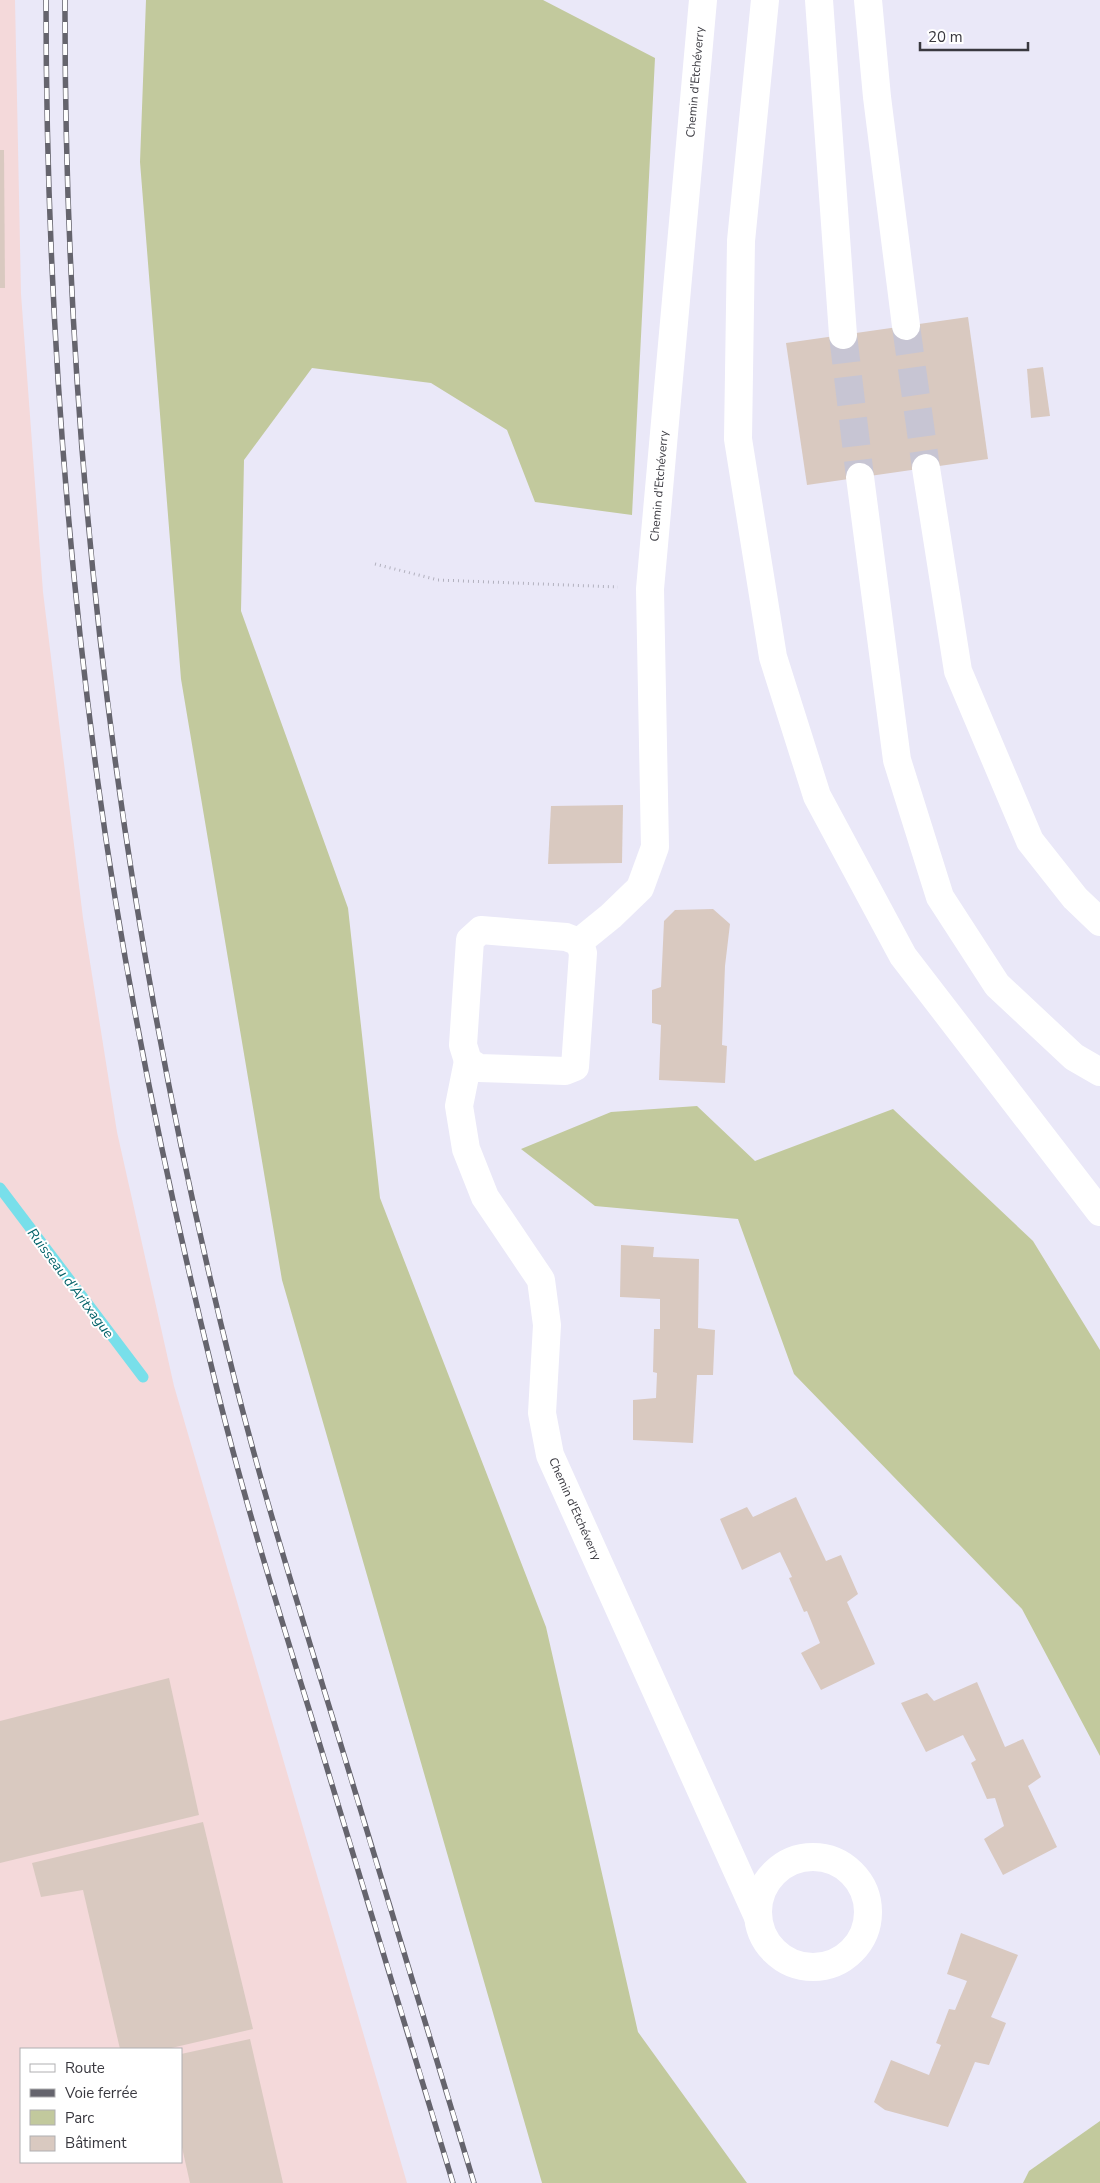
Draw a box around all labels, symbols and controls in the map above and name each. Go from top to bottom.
scale bar [920,20,1028,52]
street label: Chemin d'Etchéverry [682,25,708,138]
text: 20 m [928,27,963,47]
street label: Chemin d'Etchéverry [646,429,672,542]
water label: Ruisseau d'Aritxague [23,1224,119,1343]
street label: Chemin d'Etchéverry [545,1455,605,1564]
legend [20,2048,182,2163]
text: Route [65,2058,105,2078]
text: Voie ferrée [64,2083,137,2103]
text: Parc [65,2108,94,2128]
text: Bâtiment [65,2133,127,2153]

